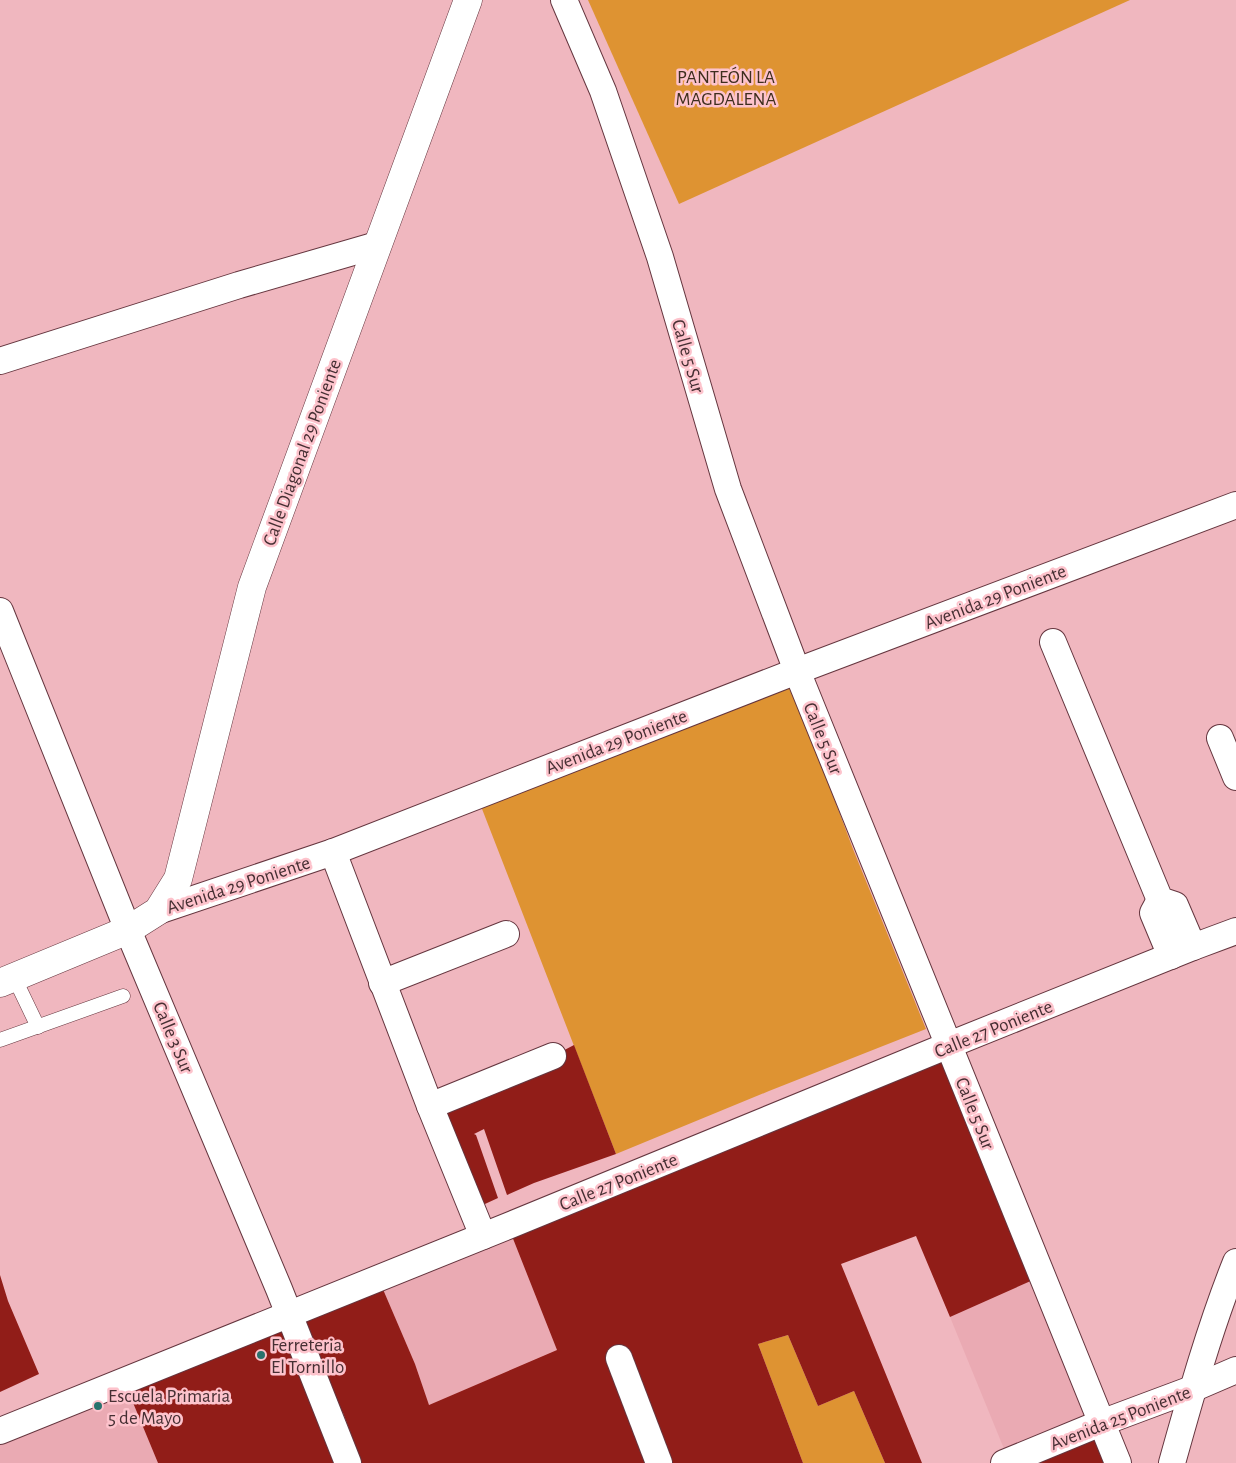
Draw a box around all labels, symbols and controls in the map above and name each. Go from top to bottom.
park label: PANTEÓN LA MAGDALENA [675,66,777,109]
street label: Calle 5 Sur [668,317,707,395]
street label: Calle Diagonal 29 Poniente [260,357,345,548]
street label: Avenida 29 Poniente [922,562,1069,633]
street label: Calle 5 Sur [800,700,846,777]
street label: Avenida 29 Poniente [543,707,690,778]
street label: Avenida 29 Poniente [164,853,313,918]
street label: Calle 27 Poniente [932,997,1055,1062]
street label: Calle 3 Sur [149,999,196,1076]
street label: Calle 5 Sur [952,1075,998,1152]
street label: Calle 27 Poniente [557,1150,680,1215]
place label: Ferreteria El Tornillo [271,1336,344,1377]
marker: Ferreteria El Tornillo [255,1349,267,1361]
street label: Avenida 25 Poniente [1048,1383,1193,1454]
place label: Escuela Primaria 5 de Mayo [108,1387,230,1428]
marker: Escuela Primaria 5 de Mayo [92,1400,104,1412]

